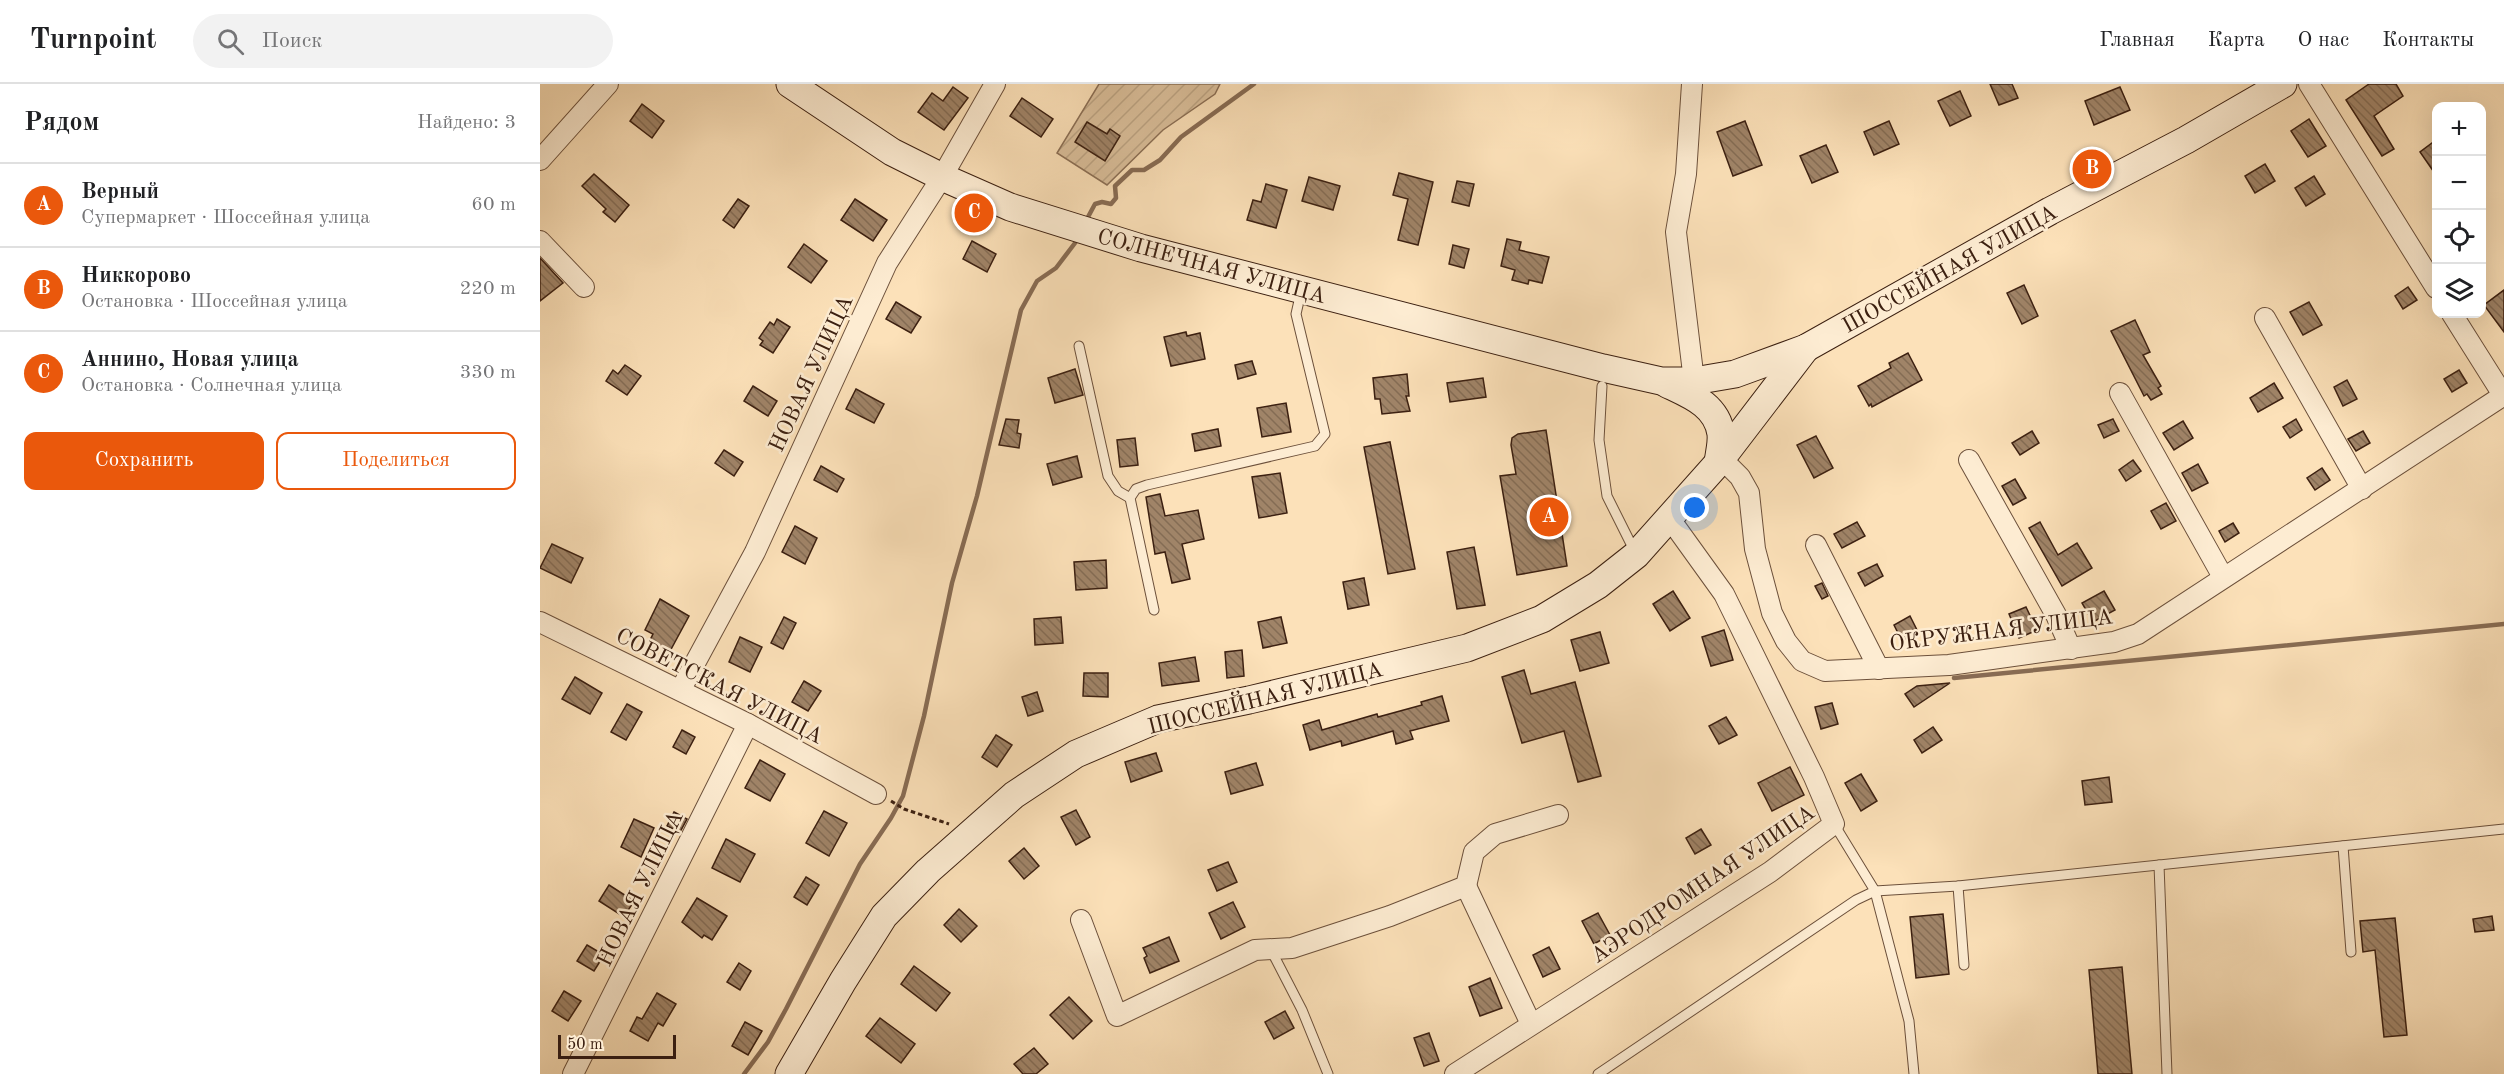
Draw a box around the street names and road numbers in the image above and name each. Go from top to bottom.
street label: ШОССЕЙНАЯ УЛИЦА [1837,198,2061,338]
street label: СОЛНЕЧНАЯ УЛИЦА [1095,226,1328,308]
street label: НОВАЯ УЛИЦА [766,292,858,456]
street label: ОКРУЖНАЯ УЛИЦА [1888,606,2115,656]
street label: СОВЕТСКАЯ УЛИЦА [612,625,826,749]
street label: ШОССЕЙНАЯ УЛИЦА [1145,655,1386,739]
street label: АЭРОДРОМНАЯ УЛИЦА [1587,801,1819,968]
street label: НОВАЯ УЛИЦА [594,807,688,970]

